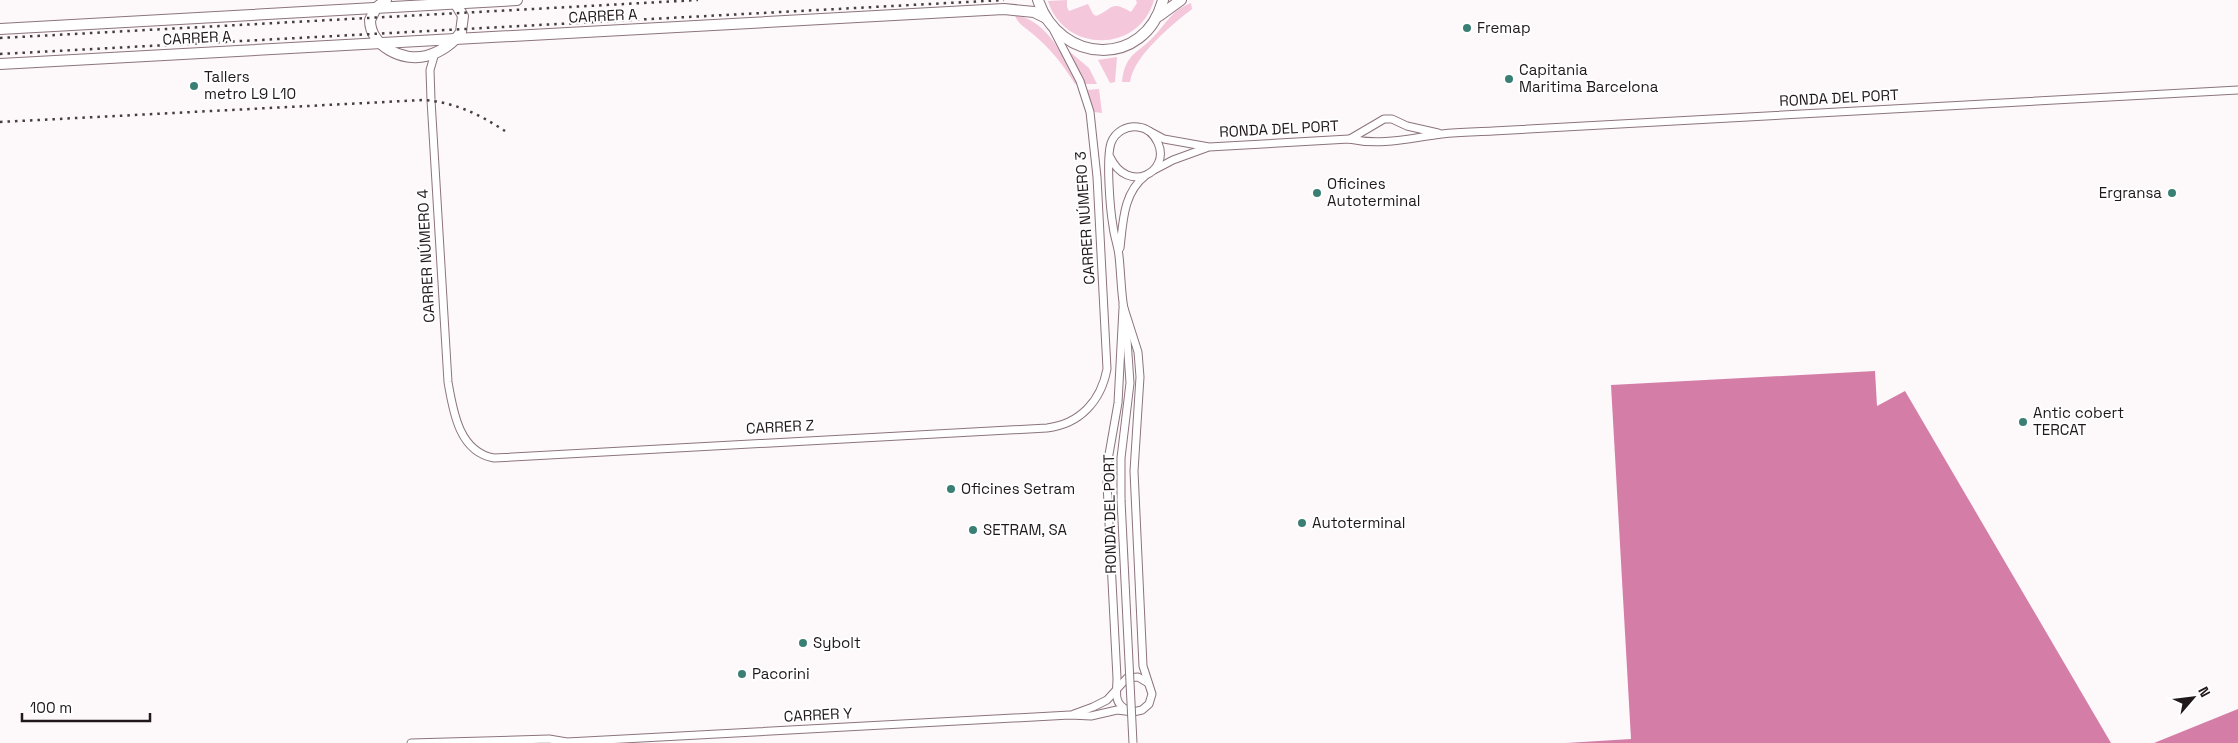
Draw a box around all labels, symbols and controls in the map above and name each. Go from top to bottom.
street label: CARRER A [568,4,638,27]
place label: Fremap [1477,18,1531,37]
marker: Fremap [1461,22,1473,34]
street label: CARRER A [162,26,232,49]
place label: Capitania Maritima Barcelona [1519,60,1659,96]
place label: Tallers metro L9 L10 [204,67,296,103]
marker: Capitania Maritima Barcelona [1503,73,1515,85]
marker: Tallers metro L9 L10 [188,80,200,92]
street label: RONDA DEL PORT [1779,85,1899,110]
street label: RONDA DEL PORT [1219,116,1339,141]
street label: CARRER NÚMERO 3 [1070,151,1099,285]
place label: Oficines Autoterminal [1327,174,1420,210]
place label: Ergransa [2099,183,2162,202]
marker: Oficines Autoterminal [1311,187,1323,199]
marker: Ergransa [2166,187,2178,199]
street label: CARRER NÚMERO 4 [413,189,438,323]
place label: Antic cobert TERCAT [2033,403,2124,439]
street label: CARRER Z [745,415,815,438]
marker: Antic cobert TERCAT [2017,416,2029,428]
street label: RONDA DEL PORT [1099,454,1120,574]
place label: Oficines Setram [961,479,1075,498]
marker: Oficines Setram [945,483,957,495]
place label: Autoterminal [1312,513,1405,532]
marker: Autoterminal [1296,517,1308,529]
place label: SETRAM, SA [983,520,1068,539]
marker: SETRAM, SA [967,524,979,536]
place label: Sybolt [813,633,861,652]
marker: Sybolt [797,637,809,649]
place label: Pacorini [752,664,810,683]
marker: Pacorini [736,668,748,680]
north arrow [2168,673,2218,723]
text: N [2194,684,2215,700]
scale bar [22,690,150,722]
text: 100 m [30,698,72,717]
street label: CARRER Y [783,703,853,726]

